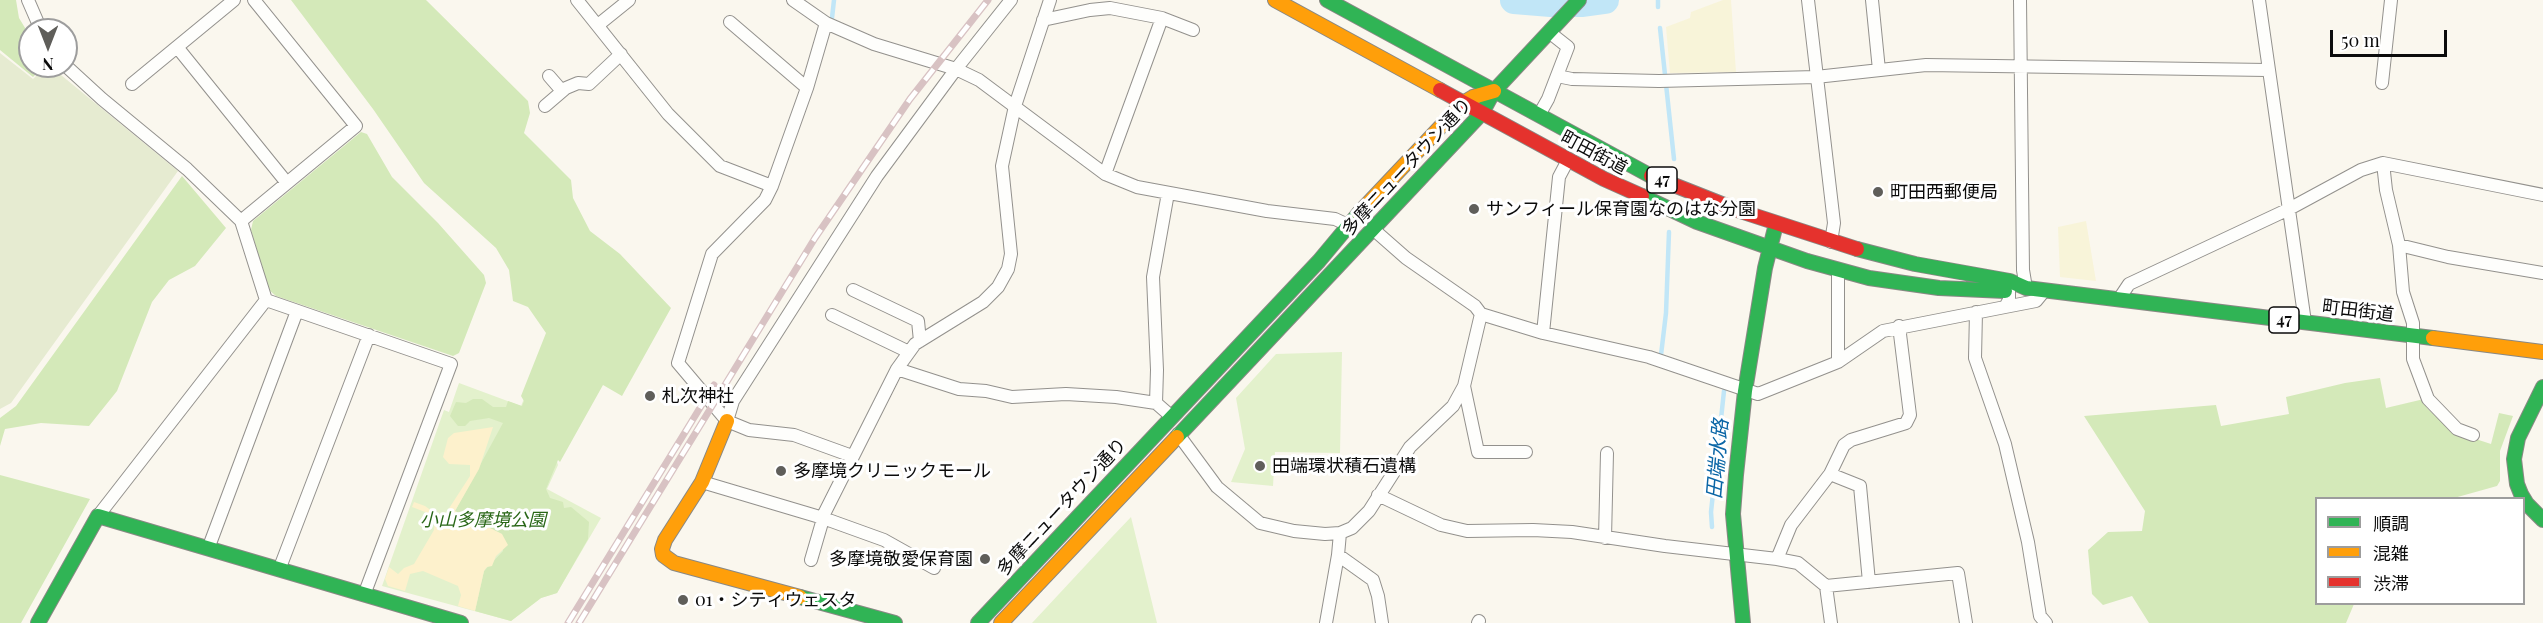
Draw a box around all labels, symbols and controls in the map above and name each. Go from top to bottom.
north arrow [18,18,78,78]
scale bar [2333,18,2450,56]
text: 50 m [2341,28,2380,52]
text: N [42,54,54,75]
street label: 多摩ニュータウン通り [1338,94,1476,240]
street label: 町田街道 [1557,127,1631,179]
road number: 47 [1647,167,1677,193]
place label: 町田西郵便局 [1890,181,1998,203]
marker: 町田西郵便局 [1871,185,1885,199]
place label: サンフィール保育園なのはな分園 [1486,198,1756,220]
marker: サンフィール保育園なのはな分園 [1467,202,1481,216]
street label: 町田街道 [2321,296,2395,326]
road number: 47 [2269,307,2299,333]
place label: 札次神社 [662,385,734,407]
marker: 札次神社 [643,389,657,403]
water label: 田端水路 [1703,418,1733,500]
street label: 多摩ニュータウン通り [993,434,1131,580]
place label: 田端環状積石遺構 [1272,455,1416,477]
marker: 田端環状積石遺構 [1253,459,1267,473]
place label: 多摩境クリニックモール [793,460,991,482]
marker: 多摩境クリニックモール [774,464,788,478]
legend [2315,497,2525,605]
park label: 小山多摩境公園 [420,509,546,531]
text: 順調 [2373,511,2409,535]
text: 混雑 [2373,541,2409,565]
place label: 多摩境敬愛保育園 [829,548,973,570]
marker: 多摩境敬愛保育園 [978,552,992,566]
text: 渋滞 [2373,571,2409,595]
place label: 01・シティウェスタ [695,589,856,611]
marker: 01・シティウェスタ [676,593,690,607]

